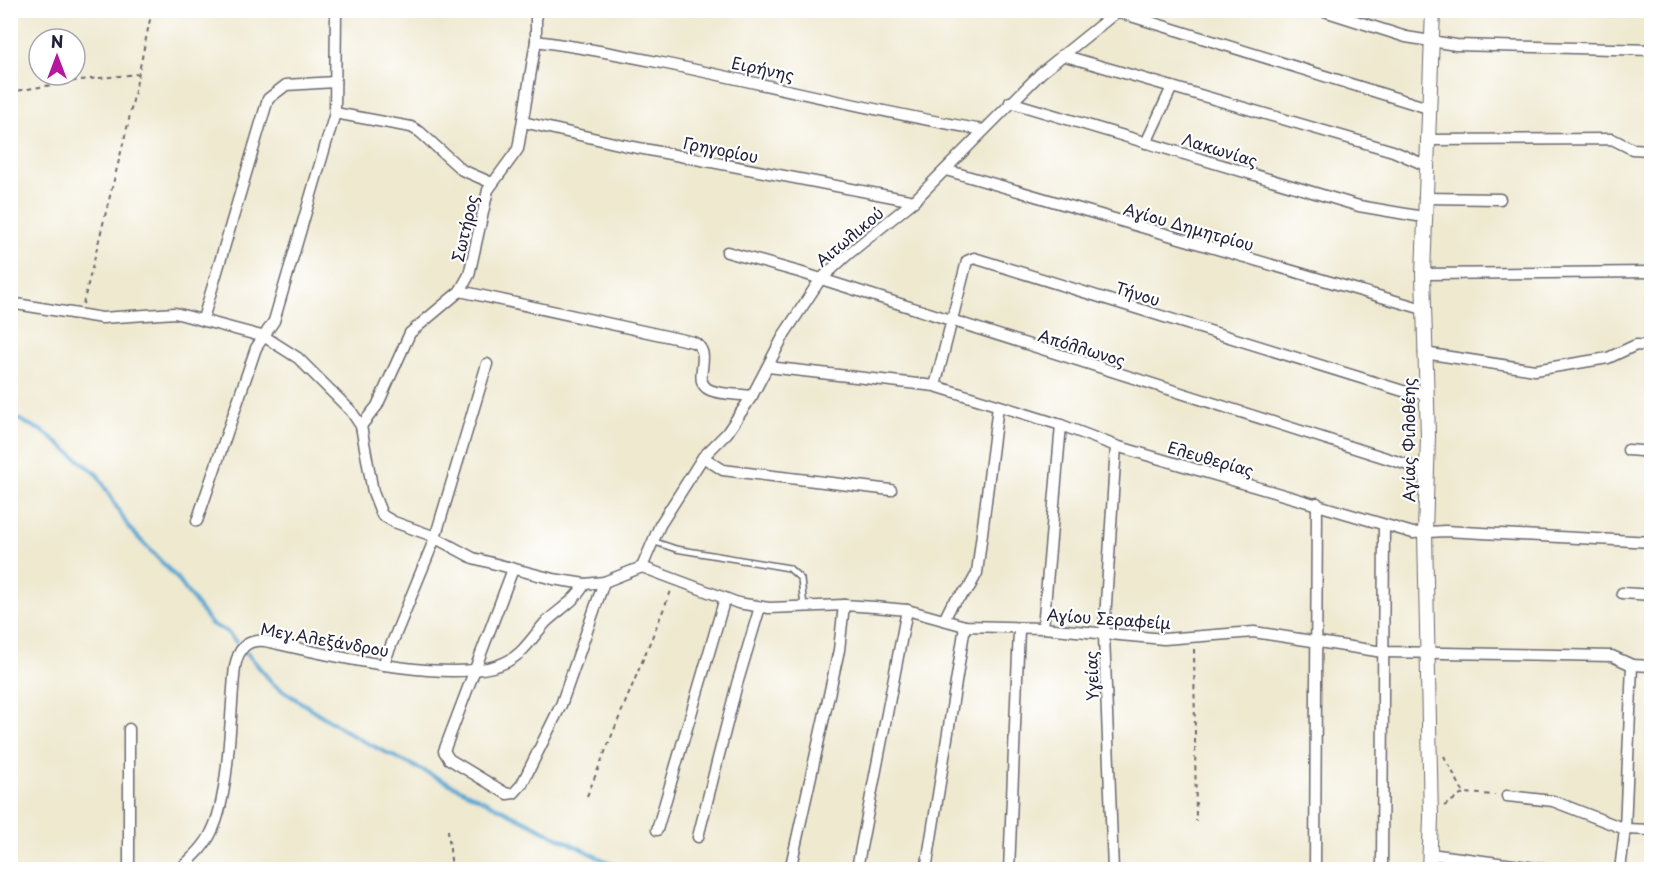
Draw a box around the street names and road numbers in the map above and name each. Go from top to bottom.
street label: Ειρήνης [730,50,796,86]
street label: Λακωνίας [1179,126,1261,172]
street label: Γρηγορίου [681,130,761,168]
street label: Σωτήρος [445,192,483,264]
street label: Αγίου Δημητρίου [1121,196,1257,256]
street label: Αιτωλικού [810,200,888,272]
street label: Τήνου [1113,275,1163,311]
street label: Απόλλωνος [1036,322,1128,372]
street label: Αγίας Φιλοθέης [1396,378,1420,502]
street label: Ελευθερίας [1165,434,1257,482]
street label: Αγίου Σεραφείμ [1046,602,1172,634]
street label: Μεγ.Αλεξάνδρου [259,616,391,662]
street label: Υγείας [1078,650,1104,702]

